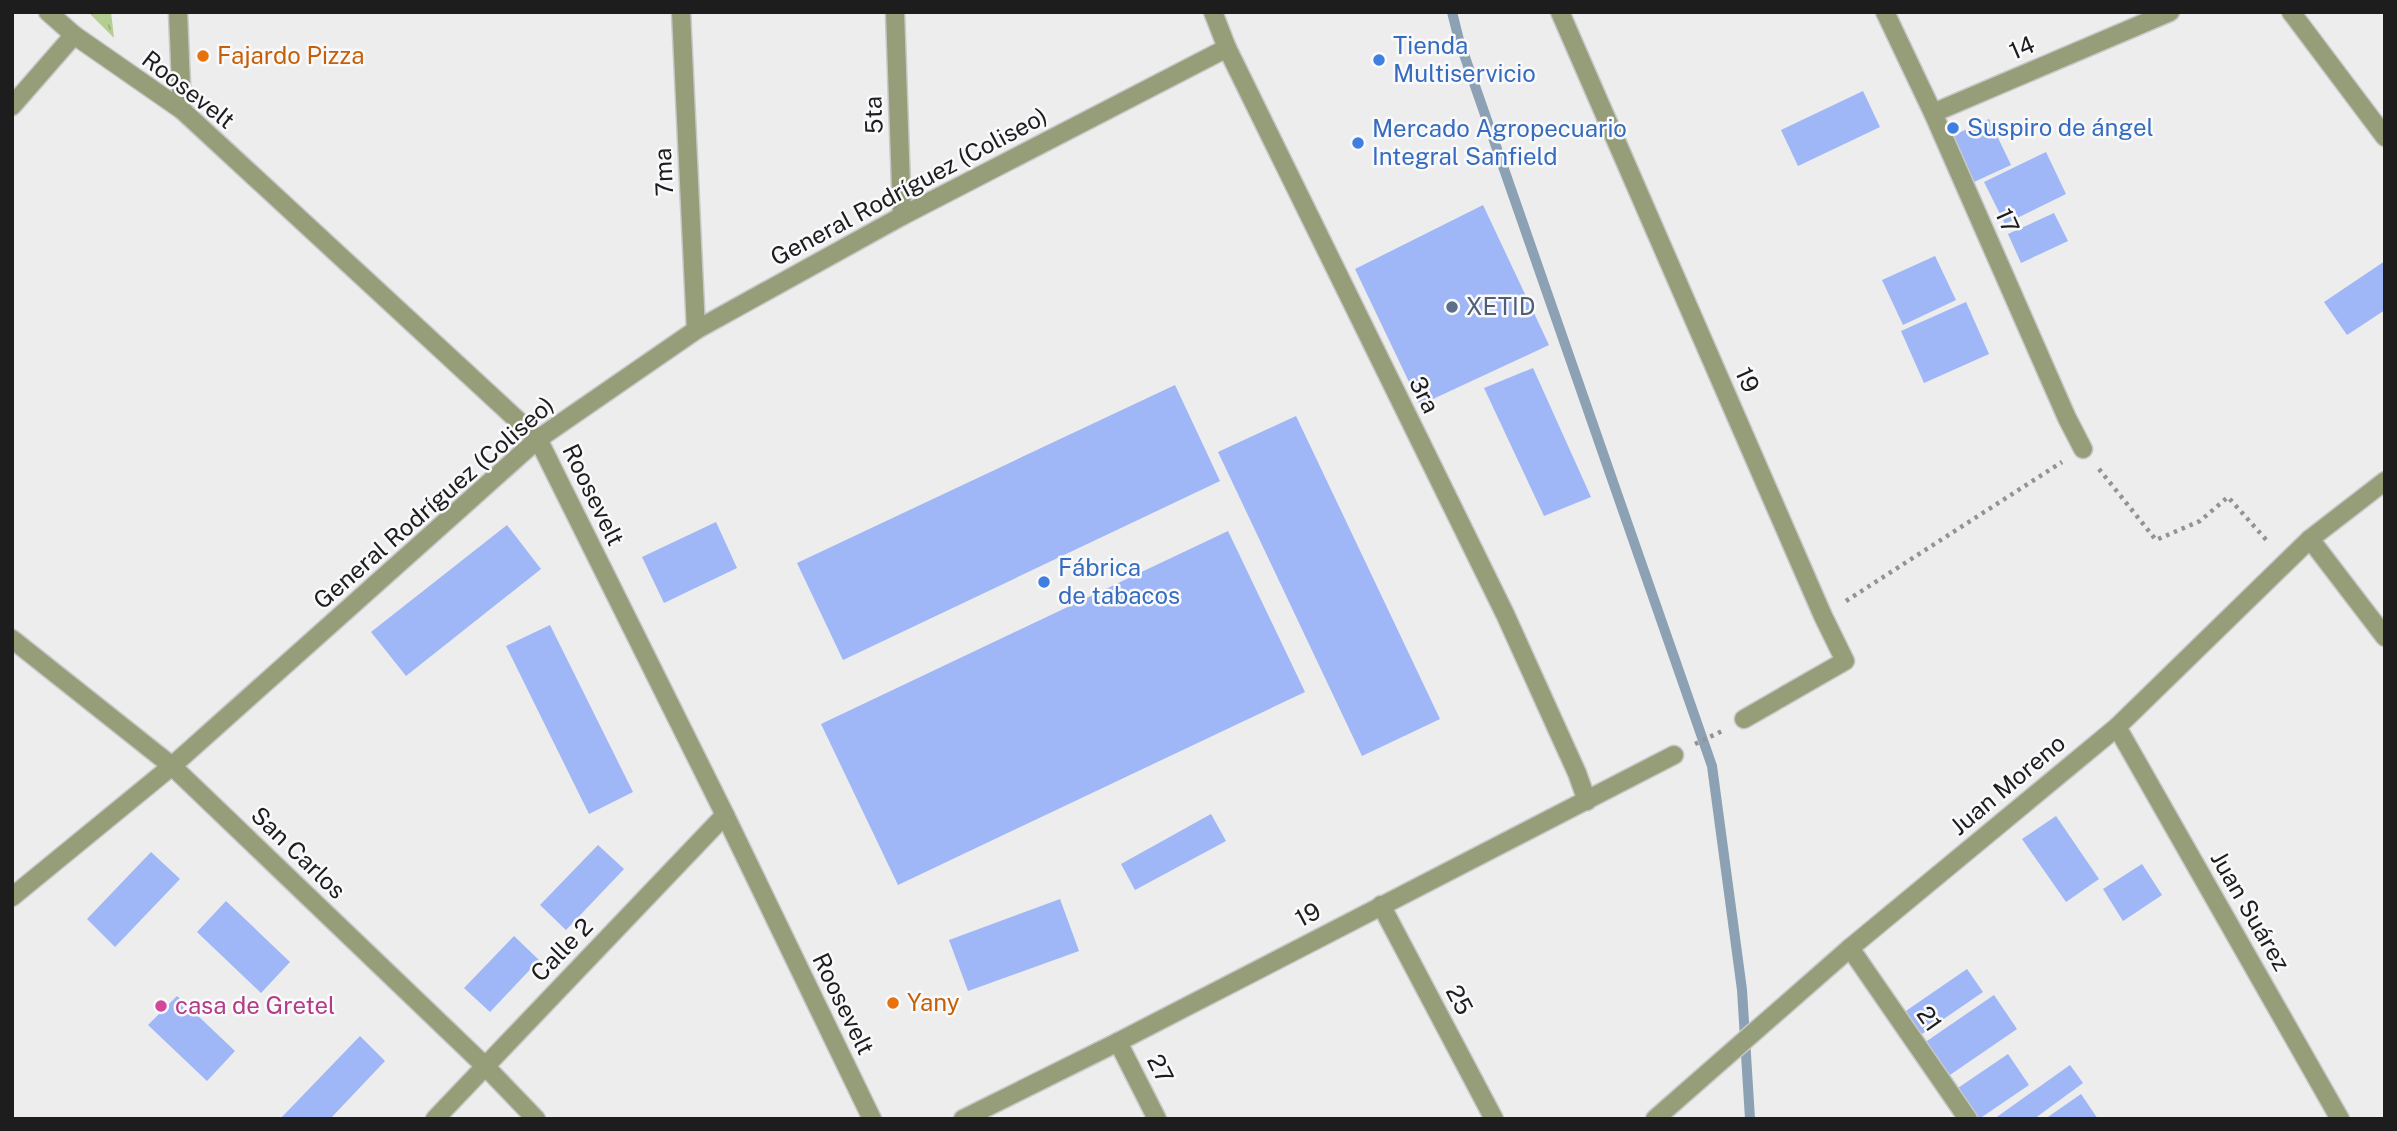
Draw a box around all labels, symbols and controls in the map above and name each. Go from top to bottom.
street label: 14 [2005,29,2039,65]
place label: Tienda Multiservicio [1393,31,1536,87]
place label: Fajardo Pizza [217,41,365,69]
street label: Roosevelt [137,44,240,134]
marker: Fajardo Pizza [195,48,211,64]
marker: Tienda Multiservicio [1371,52,1387,68]
street label: 5ta [858,96,888,134]
street label: General Rodríguez (Coliseo) [766,101,1052,271]
place label: Suspiro de ángel [1967,113,2154,141]
place label: Mercado Agropecuario Integral Sanfield [1372,114,1627,170]
marker: Suspiro de ángel [1945,120,1961,136]
marker: Mercado Agropecuario Integral Sanfield [1350,135,1366,151]
street label: 7ma [648,147,678,197]
street label: 17 [1990,204,2026,237]
place label: XETID [1466,292,1536,320]
marker: XETID [1444,299,1460,315]
street label: 19 [1730,363,1766,397]
street label: 3ra [1404,372,1446,417]
street label: General Rodríguez (Coliseo) [308,390,559,614]
street label: Roosevelt [557,439,630,550]
place label: Fábrica de tabacos [1058,553,1180,609]
marker: Fábrica de tabacos [1036,574,1052,590]
street label: Juan Moreno [1944,728,2070,840]
street label: San Carlos [246,800,352,904]
street label: Juan Suárez [2205,846,2296,975]
street label: 19 [1290,896,1325,932]
street label: Calle 2 [525,912,598,987]
street label: Roosevelt [807,948,880,1059]
street label: 25 [1441,980,1479,1019]
place label: Yany [907,988,960,1016]
place label: casa de Gretel [175,991,335,1019]
marker: Yany [885,995,901,1011]
marker: casa de Gretel [153,998,169,1014]
street label: 21 [1911,1001,1948,1036]
street label: 27 [1142,1049,1180,1088]

